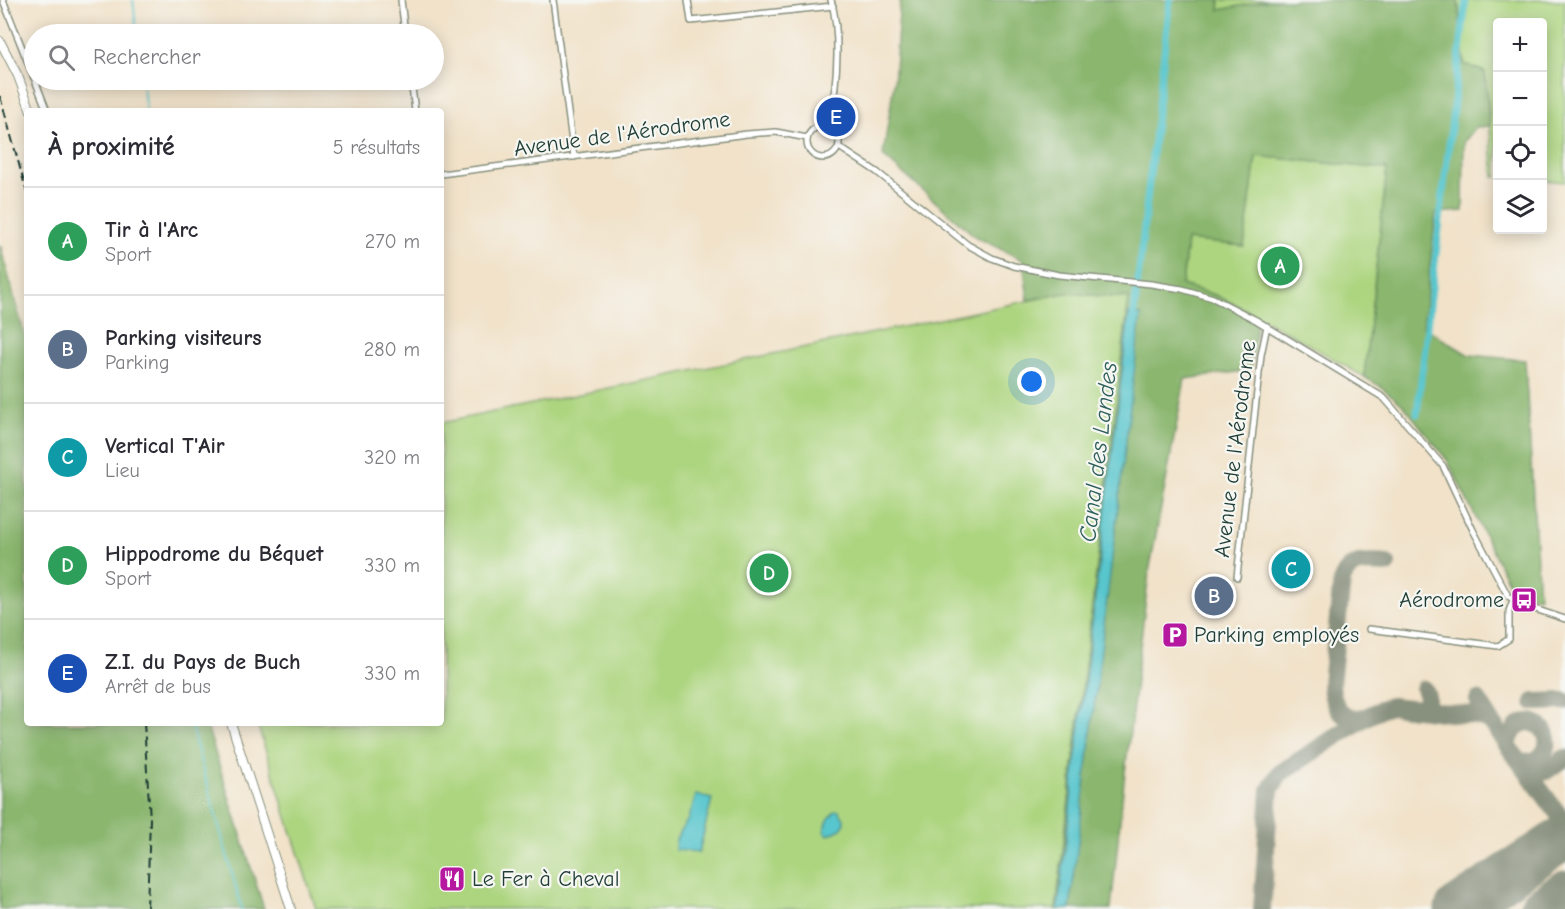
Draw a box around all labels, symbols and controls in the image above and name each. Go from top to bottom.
map controls [1493,18,1547,234]
button: + [1493,18,1547,72]
search box [24,24,444,90]
icon: search [45,41,78,74]
text: Rechercher [93,44,201,70]
button: − [1493,72,1547,126]
pin: E [816,94,856,140]
street label: Avenue de l'Aérodrome [512,106,732,162]
button: locate [1493,126,1547,180]
text: À proximité [48,132,175,162]
text: 5 résultats [333,136,420,159]
button: layers [1493,180,1547,234]
text: Tir à l'Arc [105,217,198,243]
text: A [62,230,73,253]
text: 270 m [365,230,420,253]
text: Sport [105,243,151,266]
pin: A [1260,244,1300,288]
text: Parking visiteurs [105,325,262,351]
text: B [61,338,74,361]
text: 280 m [364,338,420,361]
street label: Avenue de l'Aérodrome [1209,339,1261,559]
text: Parking [105,351,170,374]
water label: Canal des Landes [1073,360,1123,544]
your location [1017,367,1046,396]
text: Vertical T'Air [105,433,225,459]
text: C [61,446,74,469]
text: 320 m [364,446,420,469]
text: Lieu [105,459,140,482]
text: Hippodrome du Béquet [105,541,324,567]
pin: C [1272,546,1310,592]
pin: D [750,550,788,596]
text: D [61,554,74,577]
text: 330 m [364,554,420,577]
text: Sport [105,567,151,590]
pin: B [1194,574,1234,618]
bus stop icon: Aérodrome [1509,585,1539,615]
place label: Aérodrome [1399,587,1504,613]
parking icon: Parking employés [1160,620,1190,650]
place label: Parking employés [1194,622,1359,648]
text: Z.I. du Pays de Buch [105,649,301,675]
text: E [62,662,73,685]
text: 330 m [364,662,420,685]
text: Arrêt de bus [105,675,211,698]
restaurant icon: Le Fer à Cheval [437,864,467,894]
place label: Le Fer à Cheval [472,866,620,892]

